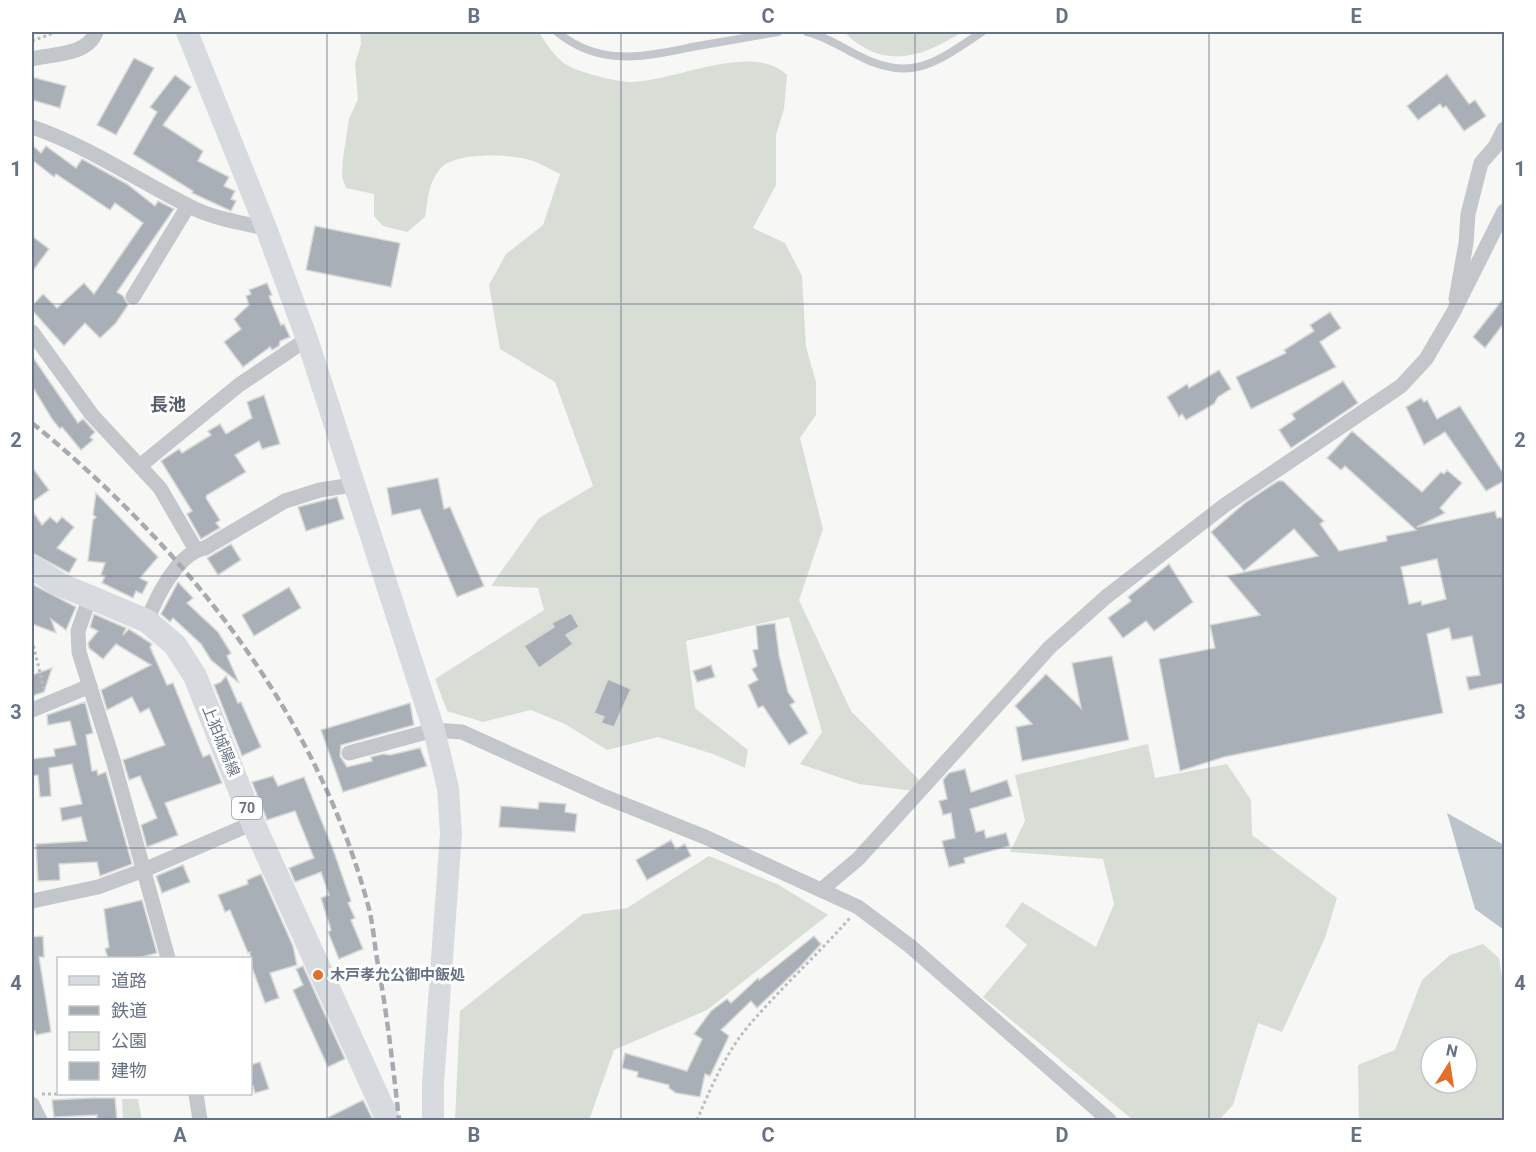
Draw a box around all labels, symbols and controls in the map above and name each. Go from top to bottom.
text: A [173,4,187,28]
text: B [468,4,480,28]
text: C [761,4,775,28]
text: D [1056,4,1069,28]
text: E [1350,4,1362,28]
text: 1 [10,157,22,181]
text: 1 [1514,157,1526,181]
district label: 長池 [150,394,186,415]
text: 2 [10,428,22,452]
text: 2 [1514,428,1526,452]
text: 3 [10,700,22,724]
text: 3 [1514,700,1526,724]
street label: 上狛城陽線 [199,703,243,779]
road number: 70 [232,797,262,819]
legend [57,957,252,1095]
place label: 木戸孝允公御中飯処 [330,966,465,984]
marker: 木戸孝允公御中飯処 [311,968,325,982]
text: 道路 [111,970,147,991]
text: 4 [10,971,22,995]
text: 4 [1514,971,1526,995]
text: 鉄道 [111,1000,147,1021]
text: 公園 [111,1030,147,1051]
north arrow [1419,1035,1479,1095]
text: N [1445,1040,1460,1061]
text: 建物 [111,1060,147,1081]
text: A [173,1123,187,1147]
text: B [468,1123,480,1147]
text: C [761,1123,775,1147]
text: D [1056,1123,1069,1147]
text: E [1350,1123,1362,1147]

